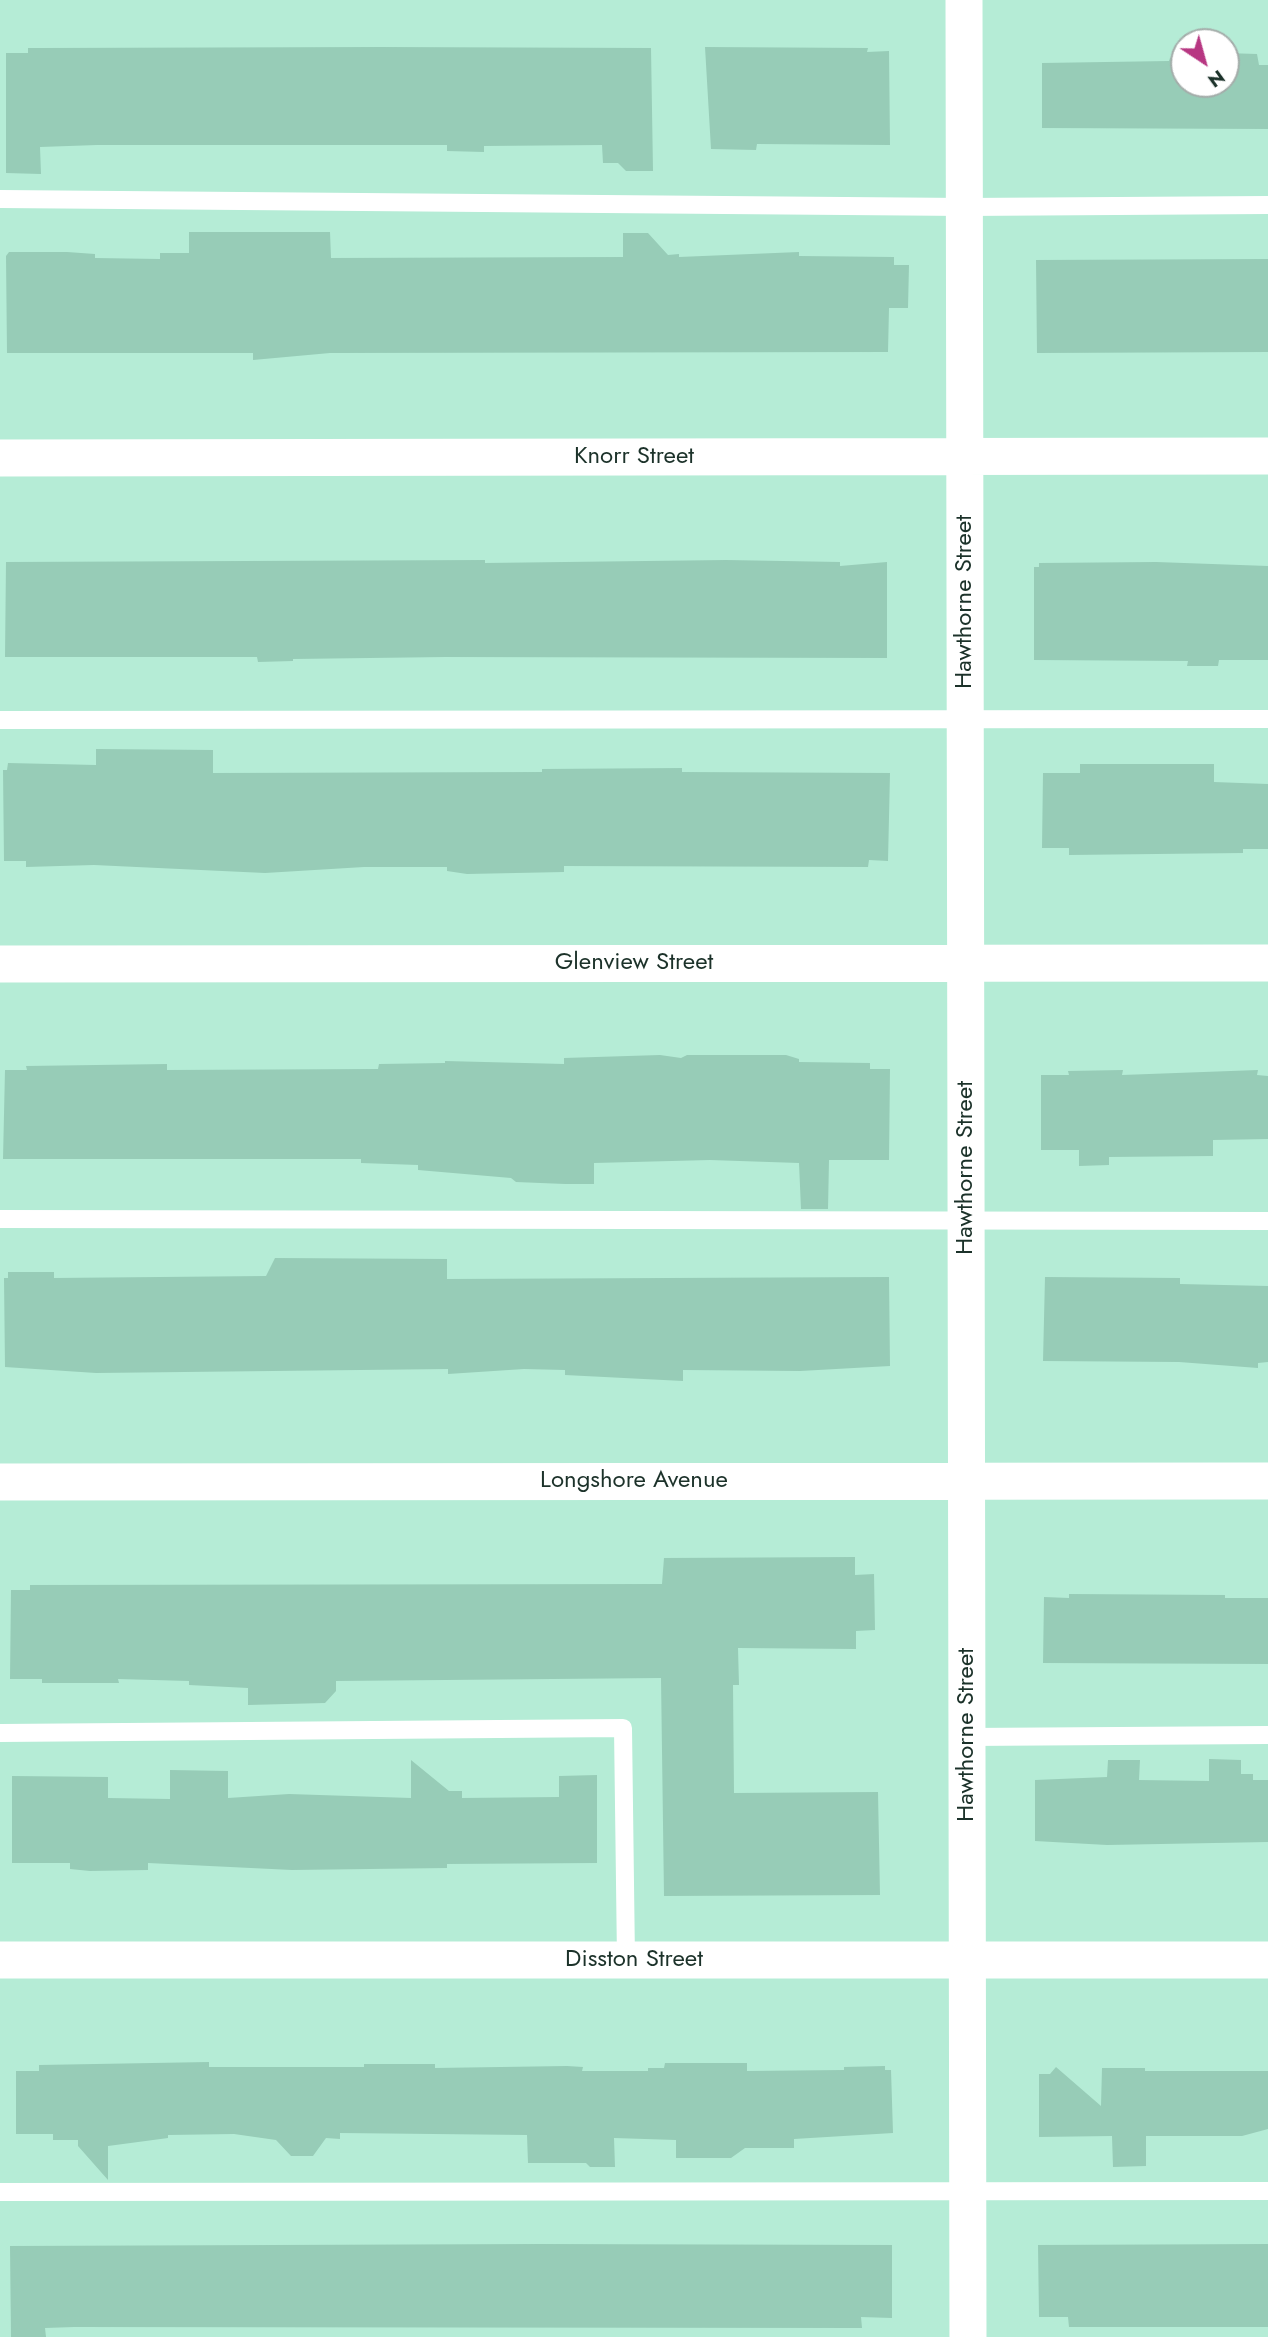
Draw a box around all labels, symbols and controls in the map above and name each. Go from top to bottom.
north arrow [1170,28,1240,98]
text: N [1202,63,1231,94]
street label: Knorr Street [574,443,694,471]
street label: Hawthorne Street [951,515,979,689]
street label: Glenview Street [555,949,713,977]
street label: Hawthorne Street [952,1081,980,1255]
street label: Longshore Avenue [540,1467,728,1495]
street label: Hawthorne Street [953,1648,981,1822]
street label: Disston Street [565,1946,703,1974]

